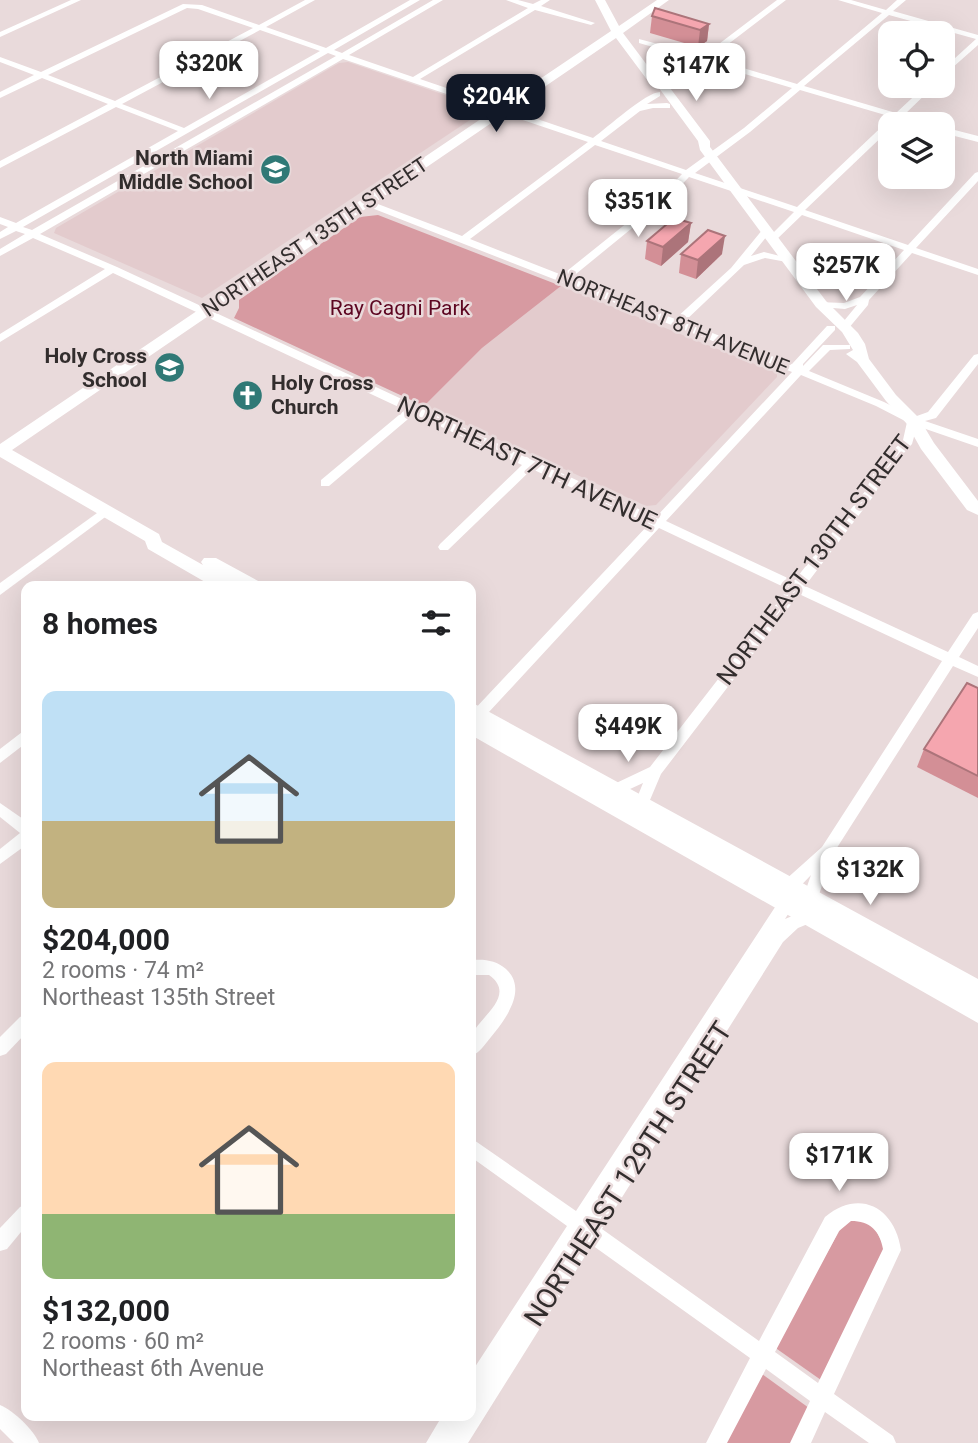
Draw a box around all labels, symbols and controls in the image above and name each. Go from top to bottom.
map controls [878,21,955,189]
button: locate [878,21,955,98]
pin: $320K [160,42,258,101]
pin: $147K [647,43,745,103]
text: $320K [175,50,243,77]
text: $147K [662,52,730,79]
pin: $204K [447,74,545,134]
text: $204K [462,83,530,110]
button: layers [878,112,955,189]
place label: North Miami Middle School [118,146,253,194]
street label: NORTHEAST 135TH STREET [198,152,433,322]
school or university icon: North Miami Middle School [259,153,293,187]
pin: $351K [589,180,687,239]
text: $351K [604,188,672,215]
pin: $257K [797,244,895,303]
text: $257K [812,252,880,279]
street label: NORTHEAST 8TH AVENUE [554,264,792,380]
park label: Ray Cagni Park [330,296,471,320]
place label: Holy Cross School [44,344,147,392]
school or university icon: Holy Cross School [153,351,187,385]
place label: Holy Cross Church [271,371,374,419]
church icon: Holy Cross Church [231,378,265,412]
street label: NORTHEAST 7TH AVENUE [393,391,661,535]
street label: NORTHEAST 130TH STREET [711,430,917,690]
icon: filters [417,604,455,642]
text: 8 homes [42,606,158,641]
pin: $449K [579,704,677,764]
text: $449K [594,713,662,740]
icon: home [186,736,312,862]
pin: $132K [821,848,919,907]
text: $132K [836,856,904,883]
text: $204,000 [42,922,170,957]
text: 2 rooms · 74 m² [42,957,204,984]
text: Northeast 135th Street [42,984,275,1011]
street label: NORTHEAST 129TH STREET [517,1015,739,1332]
icon: home [186,1107,312,1233]
pin: $171K [790,1134,888,1193]
text: $171K [805,1142,873,1169]
text: $132,000 [42,1293,170,1328]
text: 2 rooms · 60 m² [42,1328,204,1355]
text: Northeast 6th Avenue [42,1355,264,1382]

